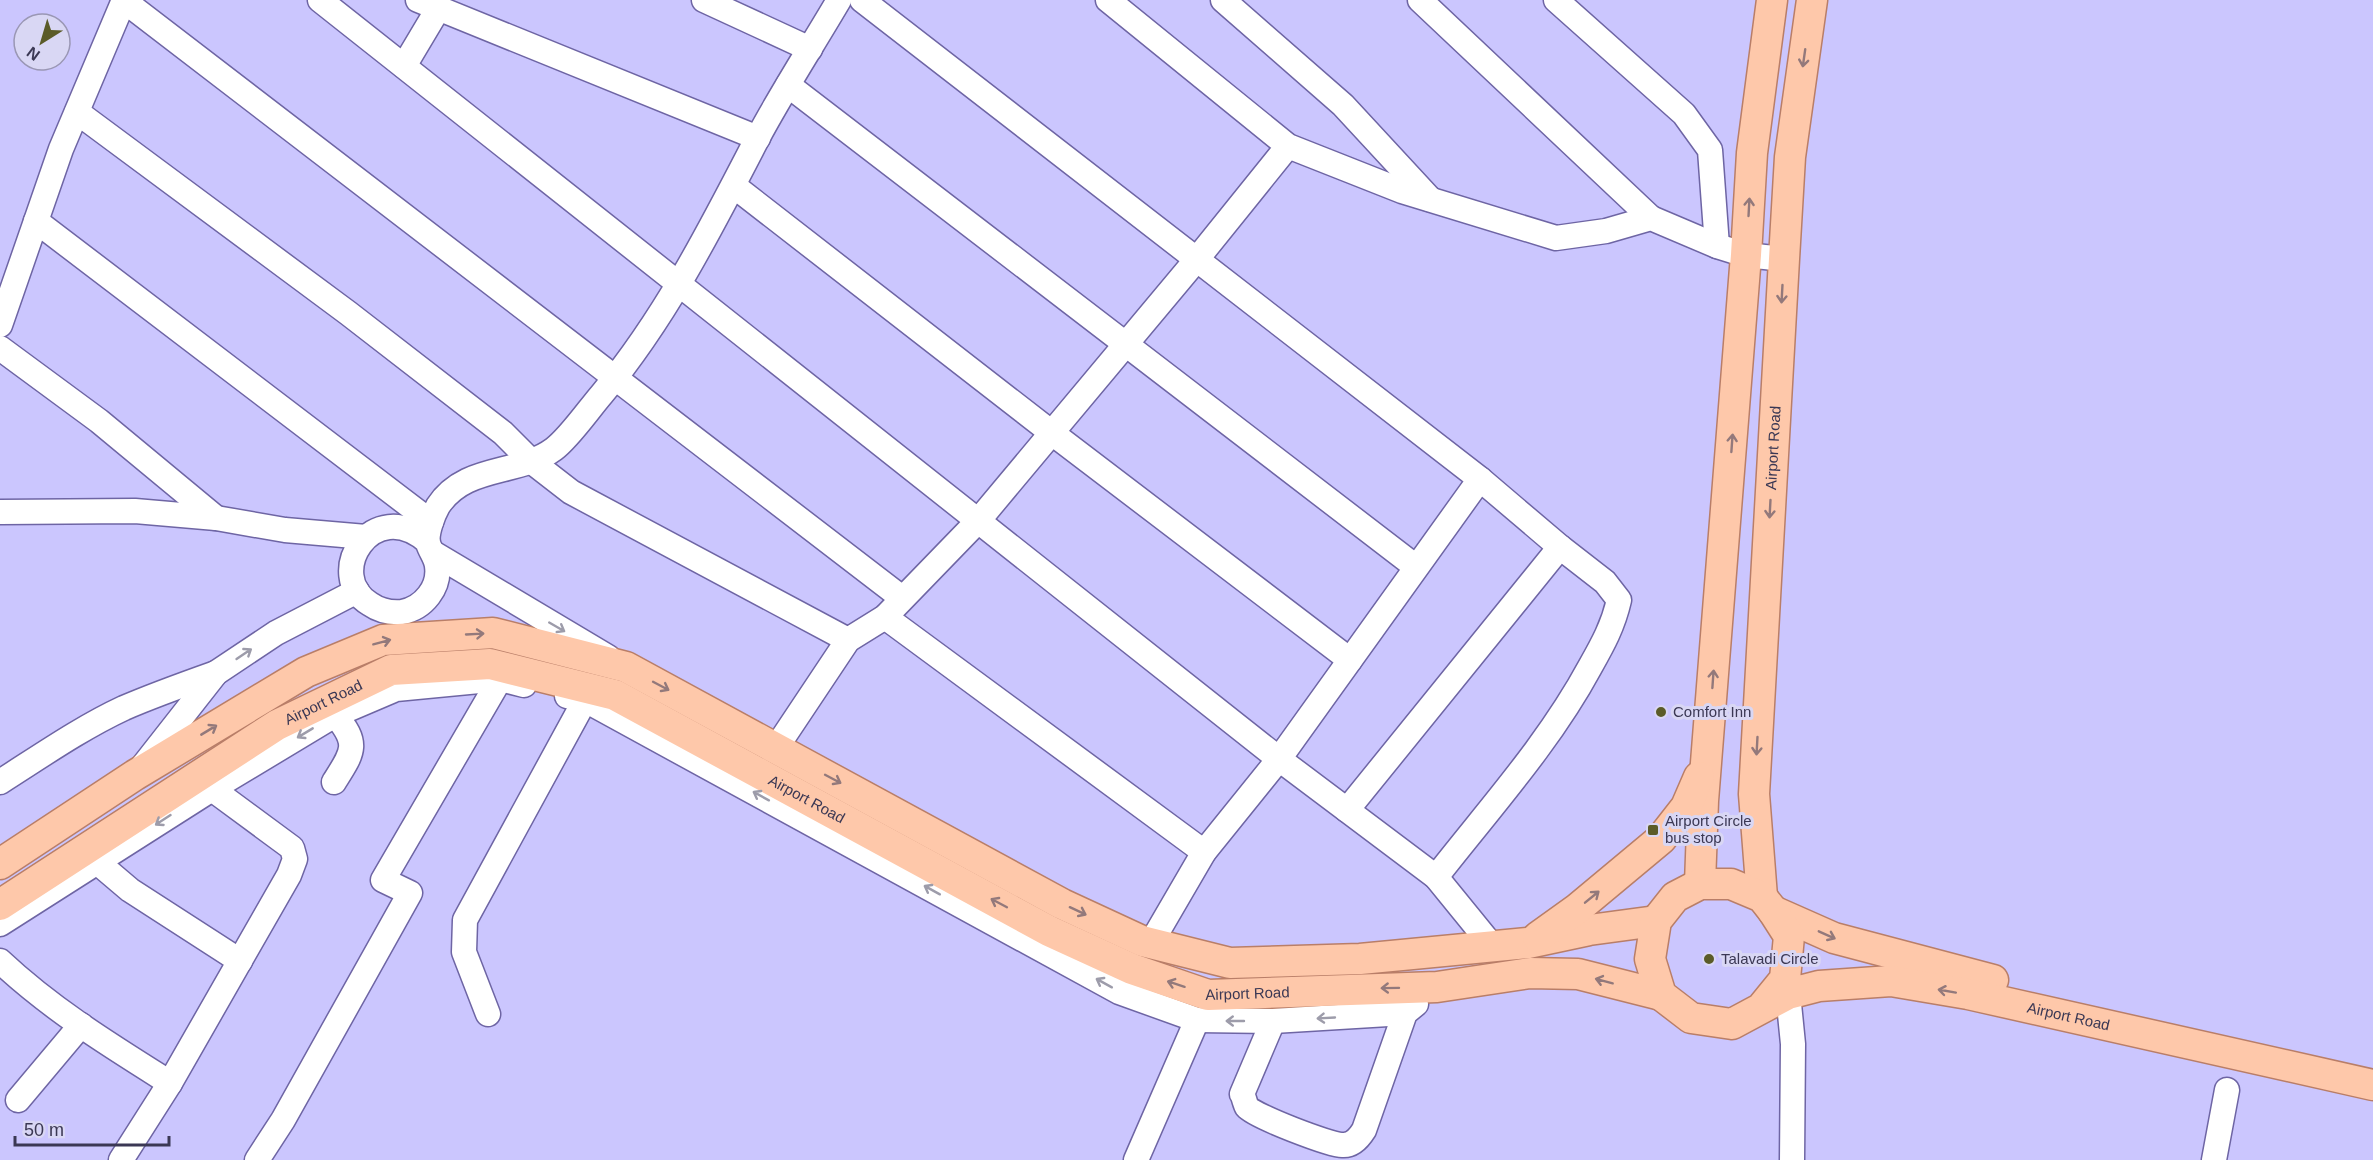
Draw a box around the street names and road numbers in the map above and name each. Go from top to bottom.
street label: Airport Road [1762,405,1784,490]
street label: Airport Road [282,676,365,728]
street label: Airport Road [766,771,848,826]
street label: Airport Road [1205,983,1290,1003]
street label: Airport Road [2026,999,2112,1034]

